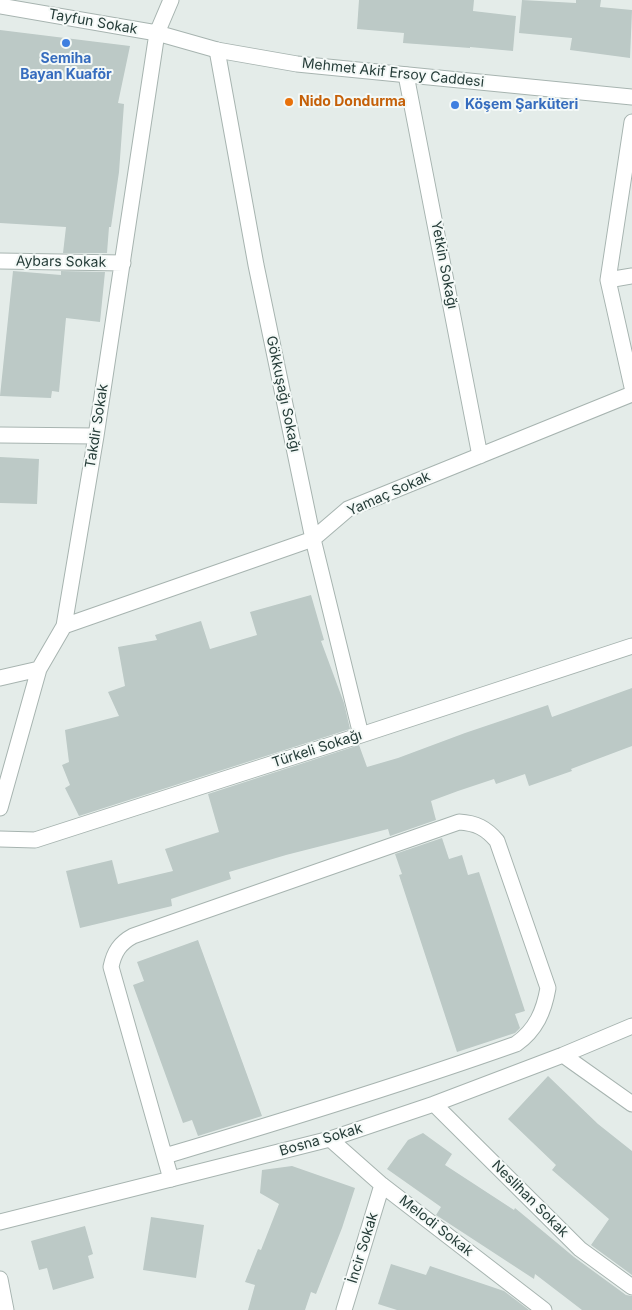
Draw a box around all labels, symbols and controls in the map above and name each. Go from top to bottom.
street label: Tayfun Sokak [47,6,139,38]
marker: Semiha Bayan Kuaför [60,37,72,49]
place label: Semiha Bayan Kuaför [20,51,112,84]
street label: Mehmet Akif Ersoy Caddesi [301,55,485,91]
place label: Nido Dondurma [299,94,406,110]
marker: Nido Dondurma [283,96,295,108]
place label: Köşem Şarküteri [465,97,578,113]
marker: Köşem Şarküteri [449,99,461,111]
street label: Yetkin Sokağı [427,220,461,310]
street label: Aybars Sokak [16,253,106,271]
street label: Gökkuşağı Sokağı [262,334,304,454]
street label: Takdir Sokak [82,383,112,469]
street label: Yamaç Sokak [345,468,433,520]
street label: Türkeli Sokağı [270,727,364,771]
street label: Bosna Sokak [278,1120,364,1160]
street label: Neslihan Sokak [488,1157,572,1241]
street label: Melodi Sokak [396,1192,476,1260]
street label: İncir Sokak [344,1211,382,1285]

